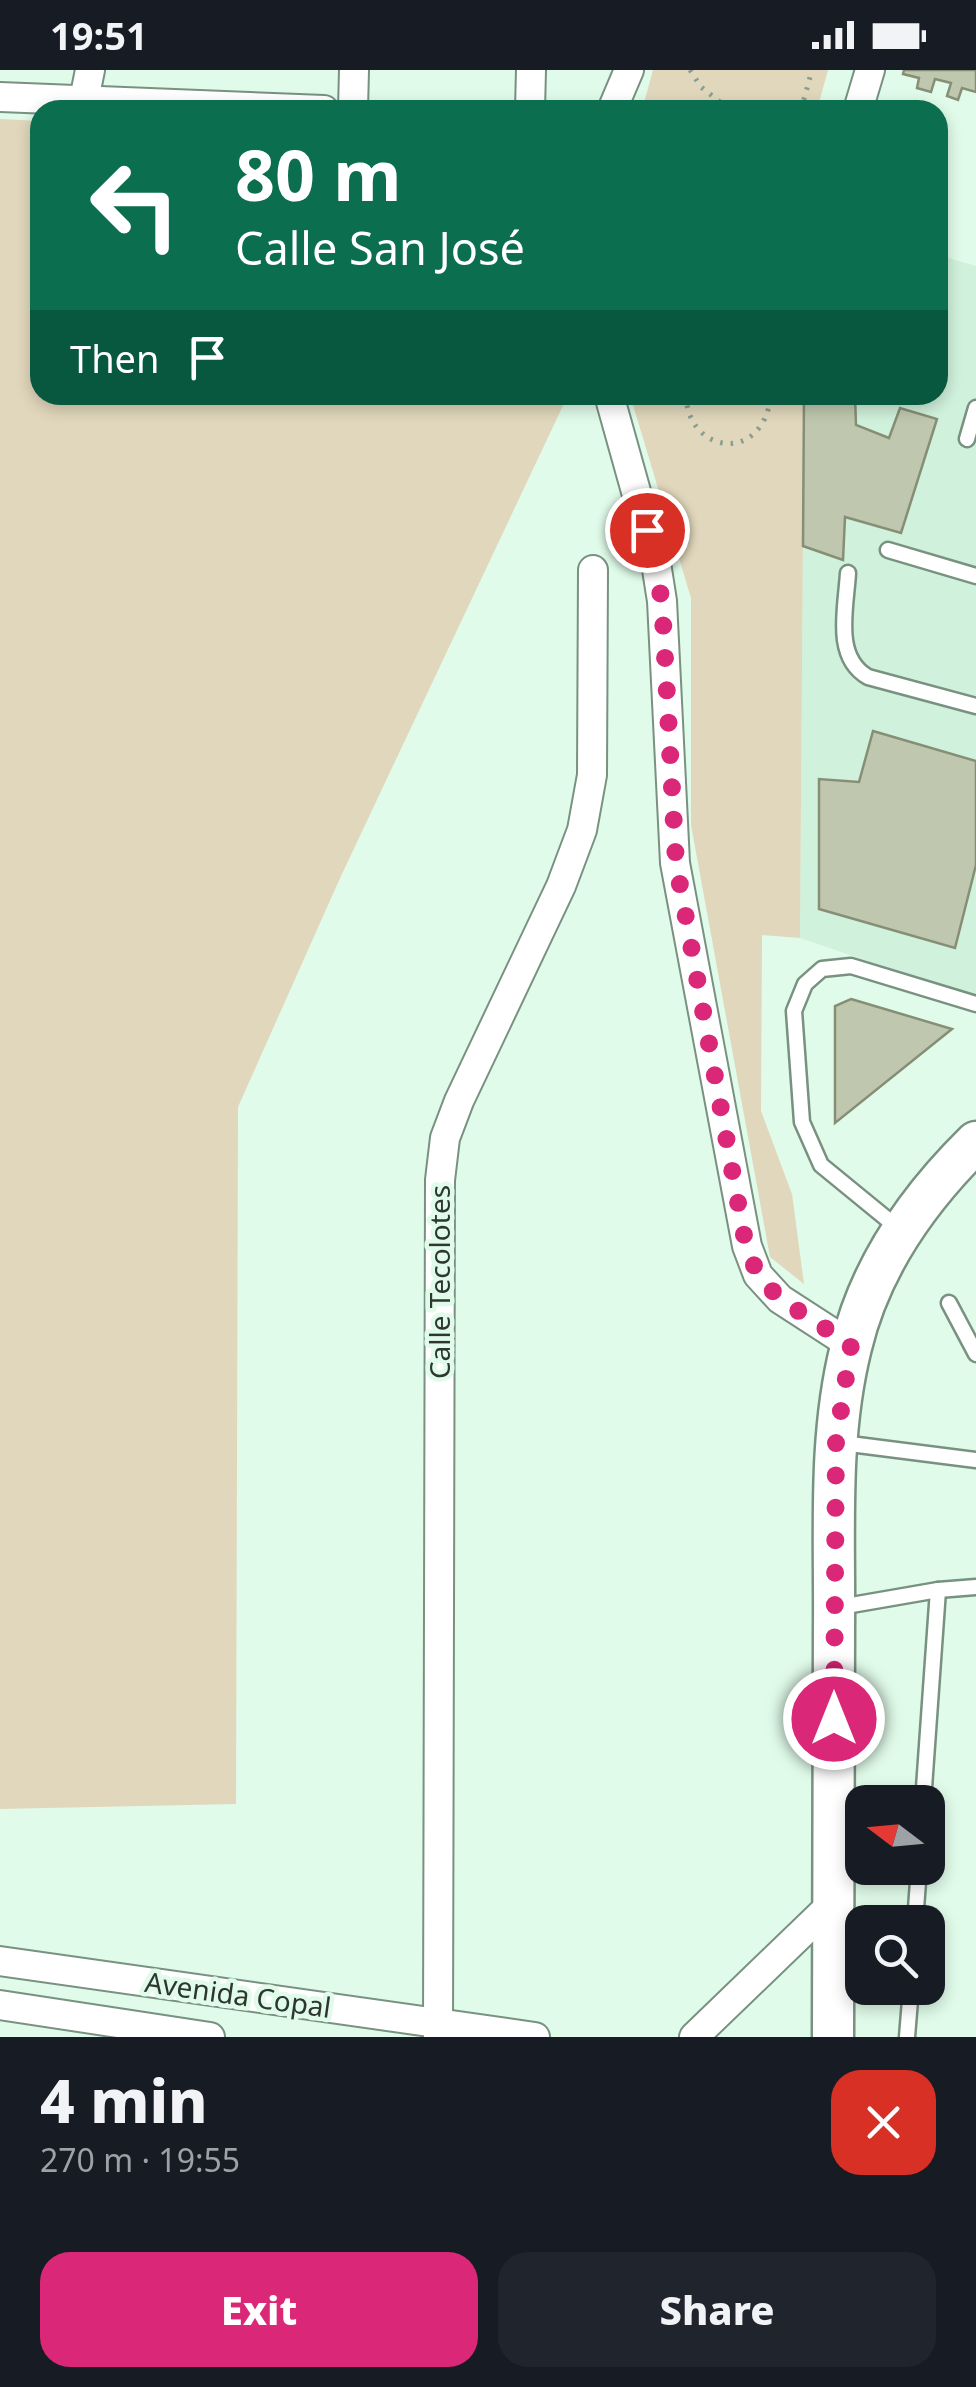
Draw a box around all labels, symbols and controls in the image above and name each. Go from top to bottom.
text: 19:51 [50,9,148,61]
text: 80 m [235,126,402,222]
icon: left [70,140,200,270]
text: Calle San José [235,217,525,278]
icon: arrive [180,330,235,385]
text: Then [70,332,160,384]
pin [605,488,690,573]
icon: arrive [620,503,675,558]
street label: Calle Tecolotes [420,1185,458,1379]
position arrow [782,1667,886,1771]
north arrow [845,1785,945,1885]
map controls [845,1785,945,2005]
button: search [845,1905,945,2005]
street label: Avenida Copal [143,1962,334,2026]
text: 4 min [40,2059,208,2141]
button: close [831,2070,936,2175]
text: 270 m · 19:55 [40,2138,240,2181]
button: Exit [40,2252,478,2367]
button: Share [498,2252,936,2367]

